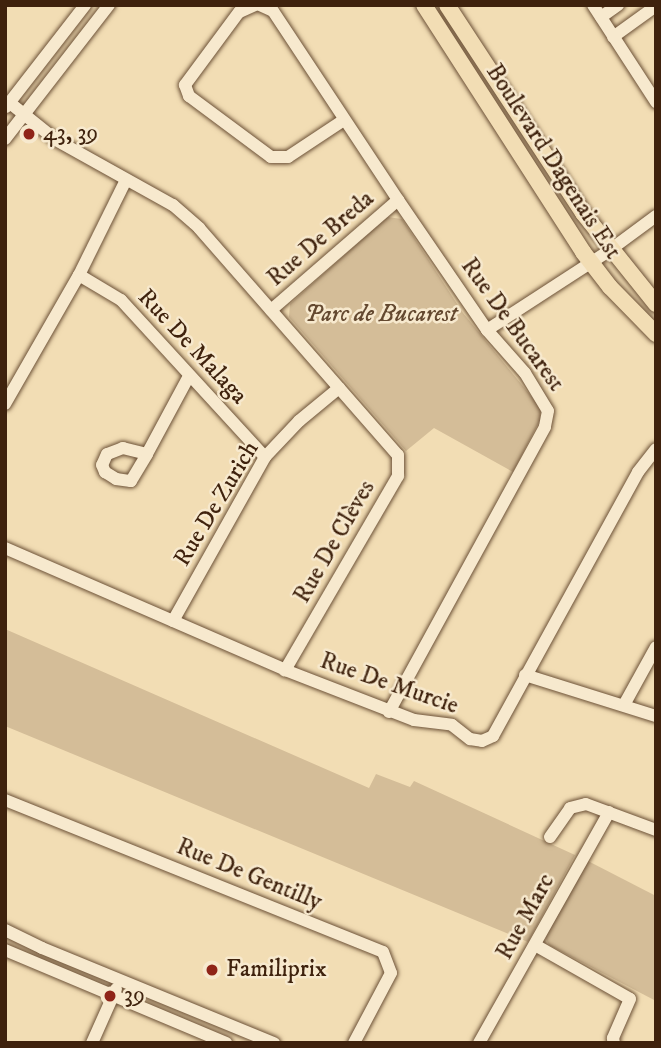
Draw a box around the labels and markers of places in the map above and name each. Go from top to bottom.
place label: 43, 39 [43,120,98,148]
marker: 43, 39 [21,126,37,142]
place label: Familiprix [226,956,327,984]
marker: Familiprix [204,962,220,978]
place label: 39 [124,982,145,1010]
marker: 39 [102,988,118,1004]

